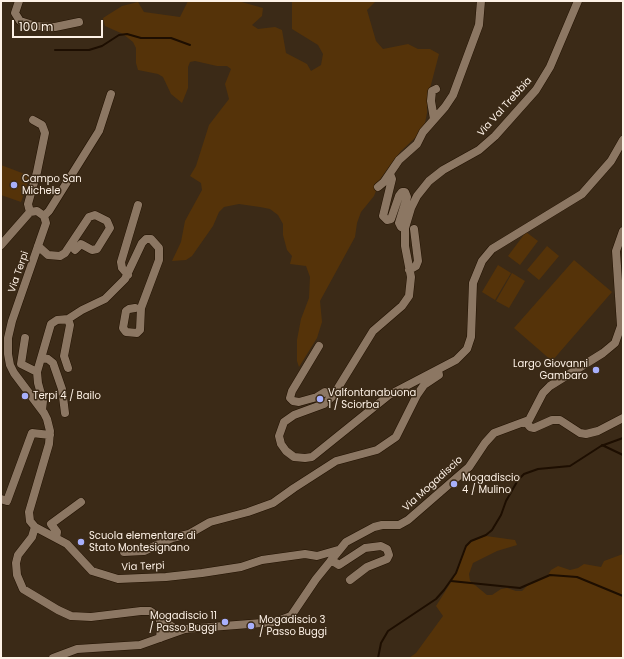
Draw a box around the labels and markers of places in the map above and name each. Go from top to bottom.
place label: Campo San Michele [22,173,82,196]
marker: Campo San Michele [9,180,19,190]
place label: Largo Giovanni Gambaro [513,358,588,382]
marker: Largo Giovanni Gambaro [591,365,601,375]
place label: Valfontanabuona 1 / Sciorba [328,387,416,410]
place label: Terpi 4 / Bailo [33,390,101,402]
marker: Terpi 4 / Bailo [20,391,30,401]
marker: Valfontanabuona 1 / Sciorba [315,394,325,404]
place label: Mogadiscio 4 / Mulino [462,472,520,496]
marker: Mogadiscio 4 / Mulino [449,479,459,489]
place label: Scuola elementare di Stato Montesignano [89,530,196,554]
marker: Scuola elementare di Stato Montesignano [76,537,86,547]
place label: Mogadiscio 11 / Passo Buggi [149,610,217,634]
place label: Mogadiscio 3 / Passo Buggi [259,614,327,638]
marker: Mogadiscio 11 / Passo Buggi [220,617,230,627]
marker: Mogadiscio 3 / Passo Buggi [246,621,256,631]

